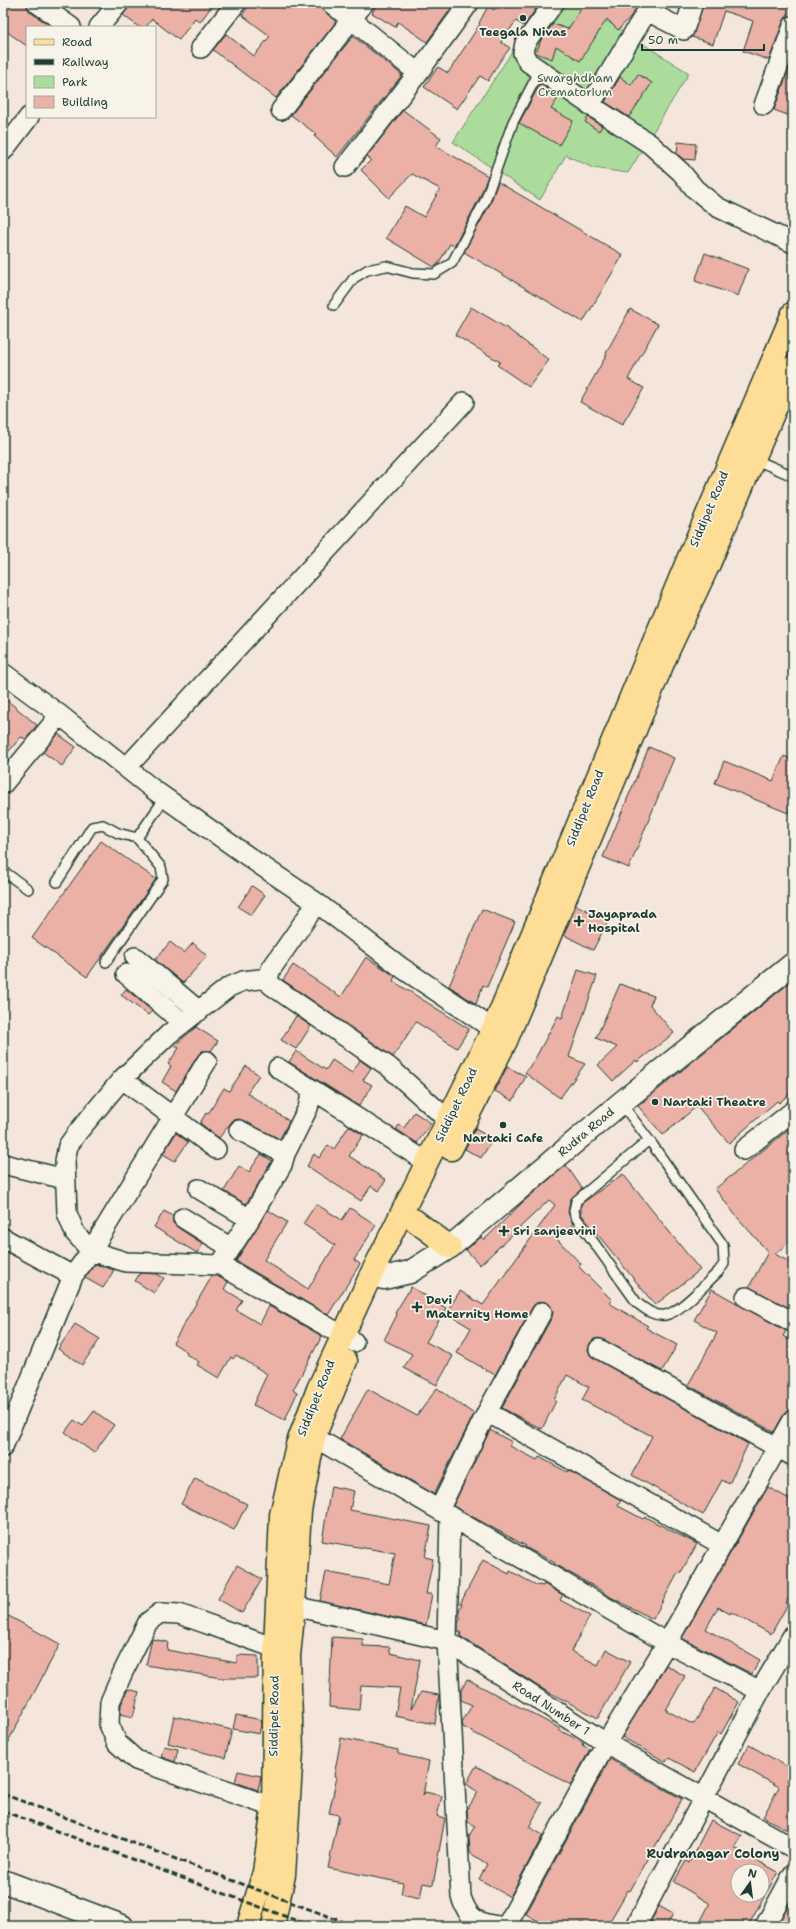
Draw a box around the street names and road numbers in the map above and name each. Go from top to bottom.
street label: Siddipet Road [686,468,732,550]
street label: Siddipet Road [562,767,608,849]
street label: Siddipet Road [431,1065,481,1145]
street label: Rudra Road [554,1103,618,1160]
street label: Siddipet Road [293,1357,339,1439]
street label: Siddipet Road [265,1675,283,1757]
street label: Road Number 1 [509,1677,593,1739]

